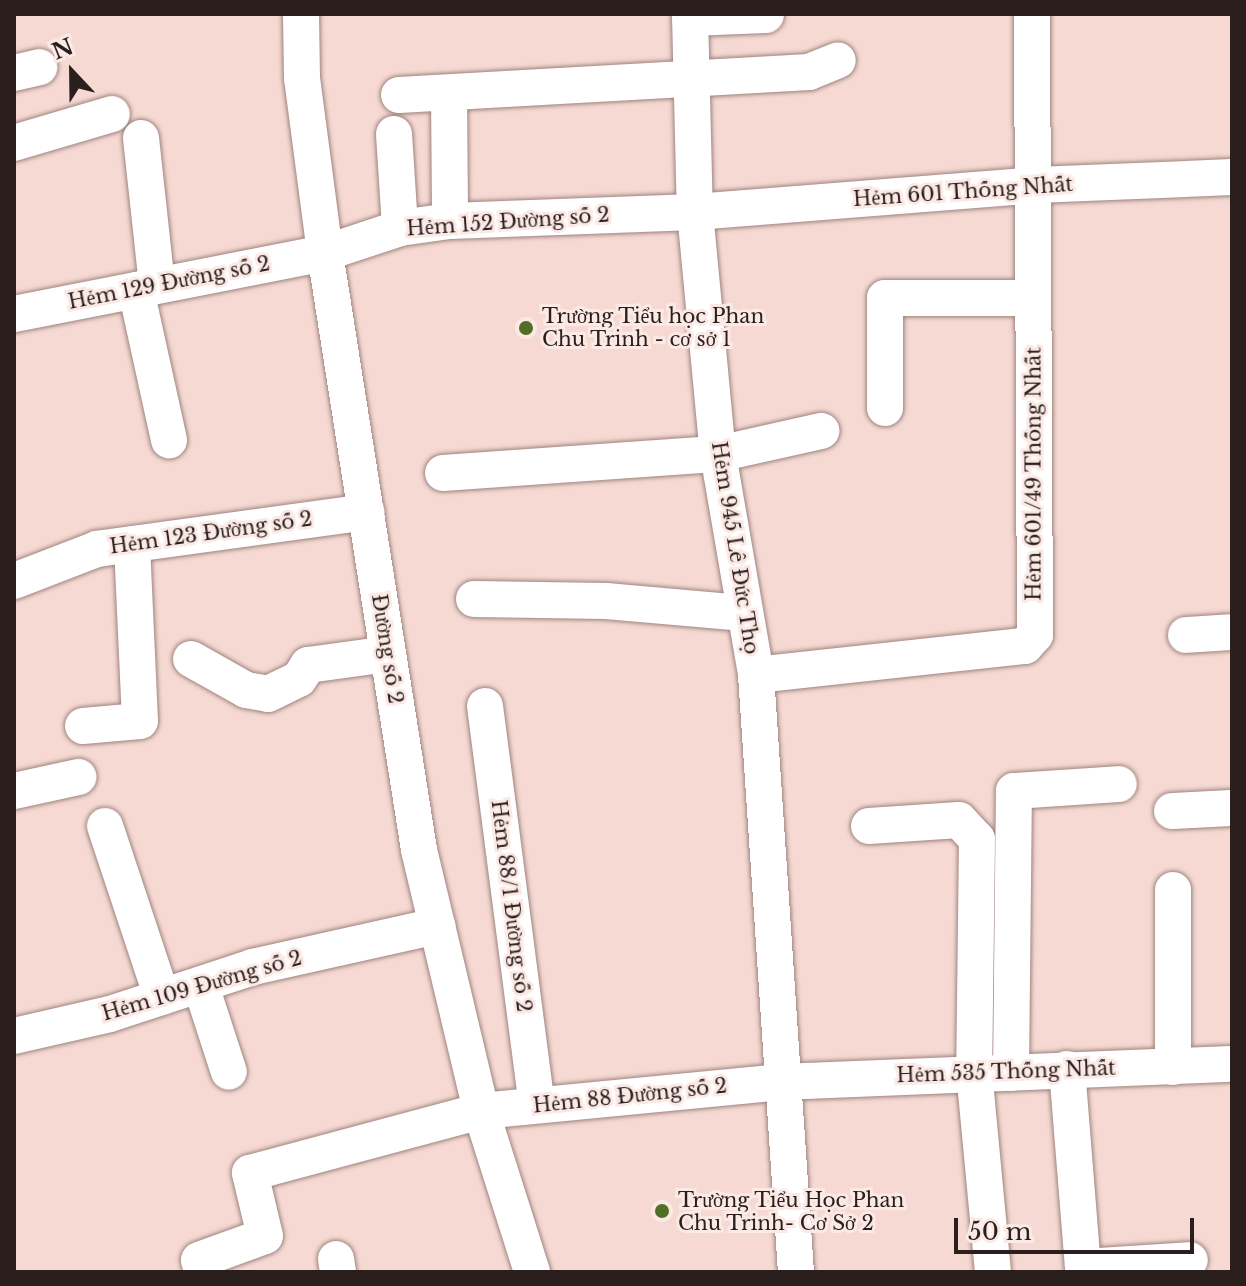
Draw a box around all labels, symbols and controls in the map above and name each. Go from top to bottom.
north arrow [32,32,112,112]
text: N [48,33,77,66]
street label: Hẻm 601 Thống Nhất [852,172,1074,212]
street label: Hẻm 152 Đường số 2 [406,203,610,241]
street label: Hẻm 129 Đường số 2 [66,252,272,314]
place label: Trường Tiểu học Phan Chu Trinh - cơ sở 1 [542,304,765,351]
marker: Trường Tiểu học Phan Chu Trinh - cơ sở 1 [517,319,535,337]
street label: Hẻm 601/49 Thống Nhất [1022,347,1046,601]
street label: Hẻm 945 Lê Đức Thọ [706,440,764,656]
street label: Hẻm 123 Đường số 2 [108,507,314,559]
street label: Đường số 2 [366,592,408,706]
street label: Hẻm 88/1 Đường số 2 [486,799,536,1013]
street label: Hẻm 109 Đường số 2 [99,946,305,1026]
street label: Hẻm 535 Thống Nhất [896,1056,1116,1088]
street label: Hẻm 88 Đường số 2 [532,1074,728,1118]
place label: Trường Tiểu Học Phan Chu Trinh- Cơ Sở 2 [678,1188,905,1235]
marker: Trường Tiểu Học Phan Chu Trinh- Cơ Sở 2 [653,1202,671,1220]
scale bar [958,1202,1198,1252]
text: 50 m [968,1217,1031,1246]

